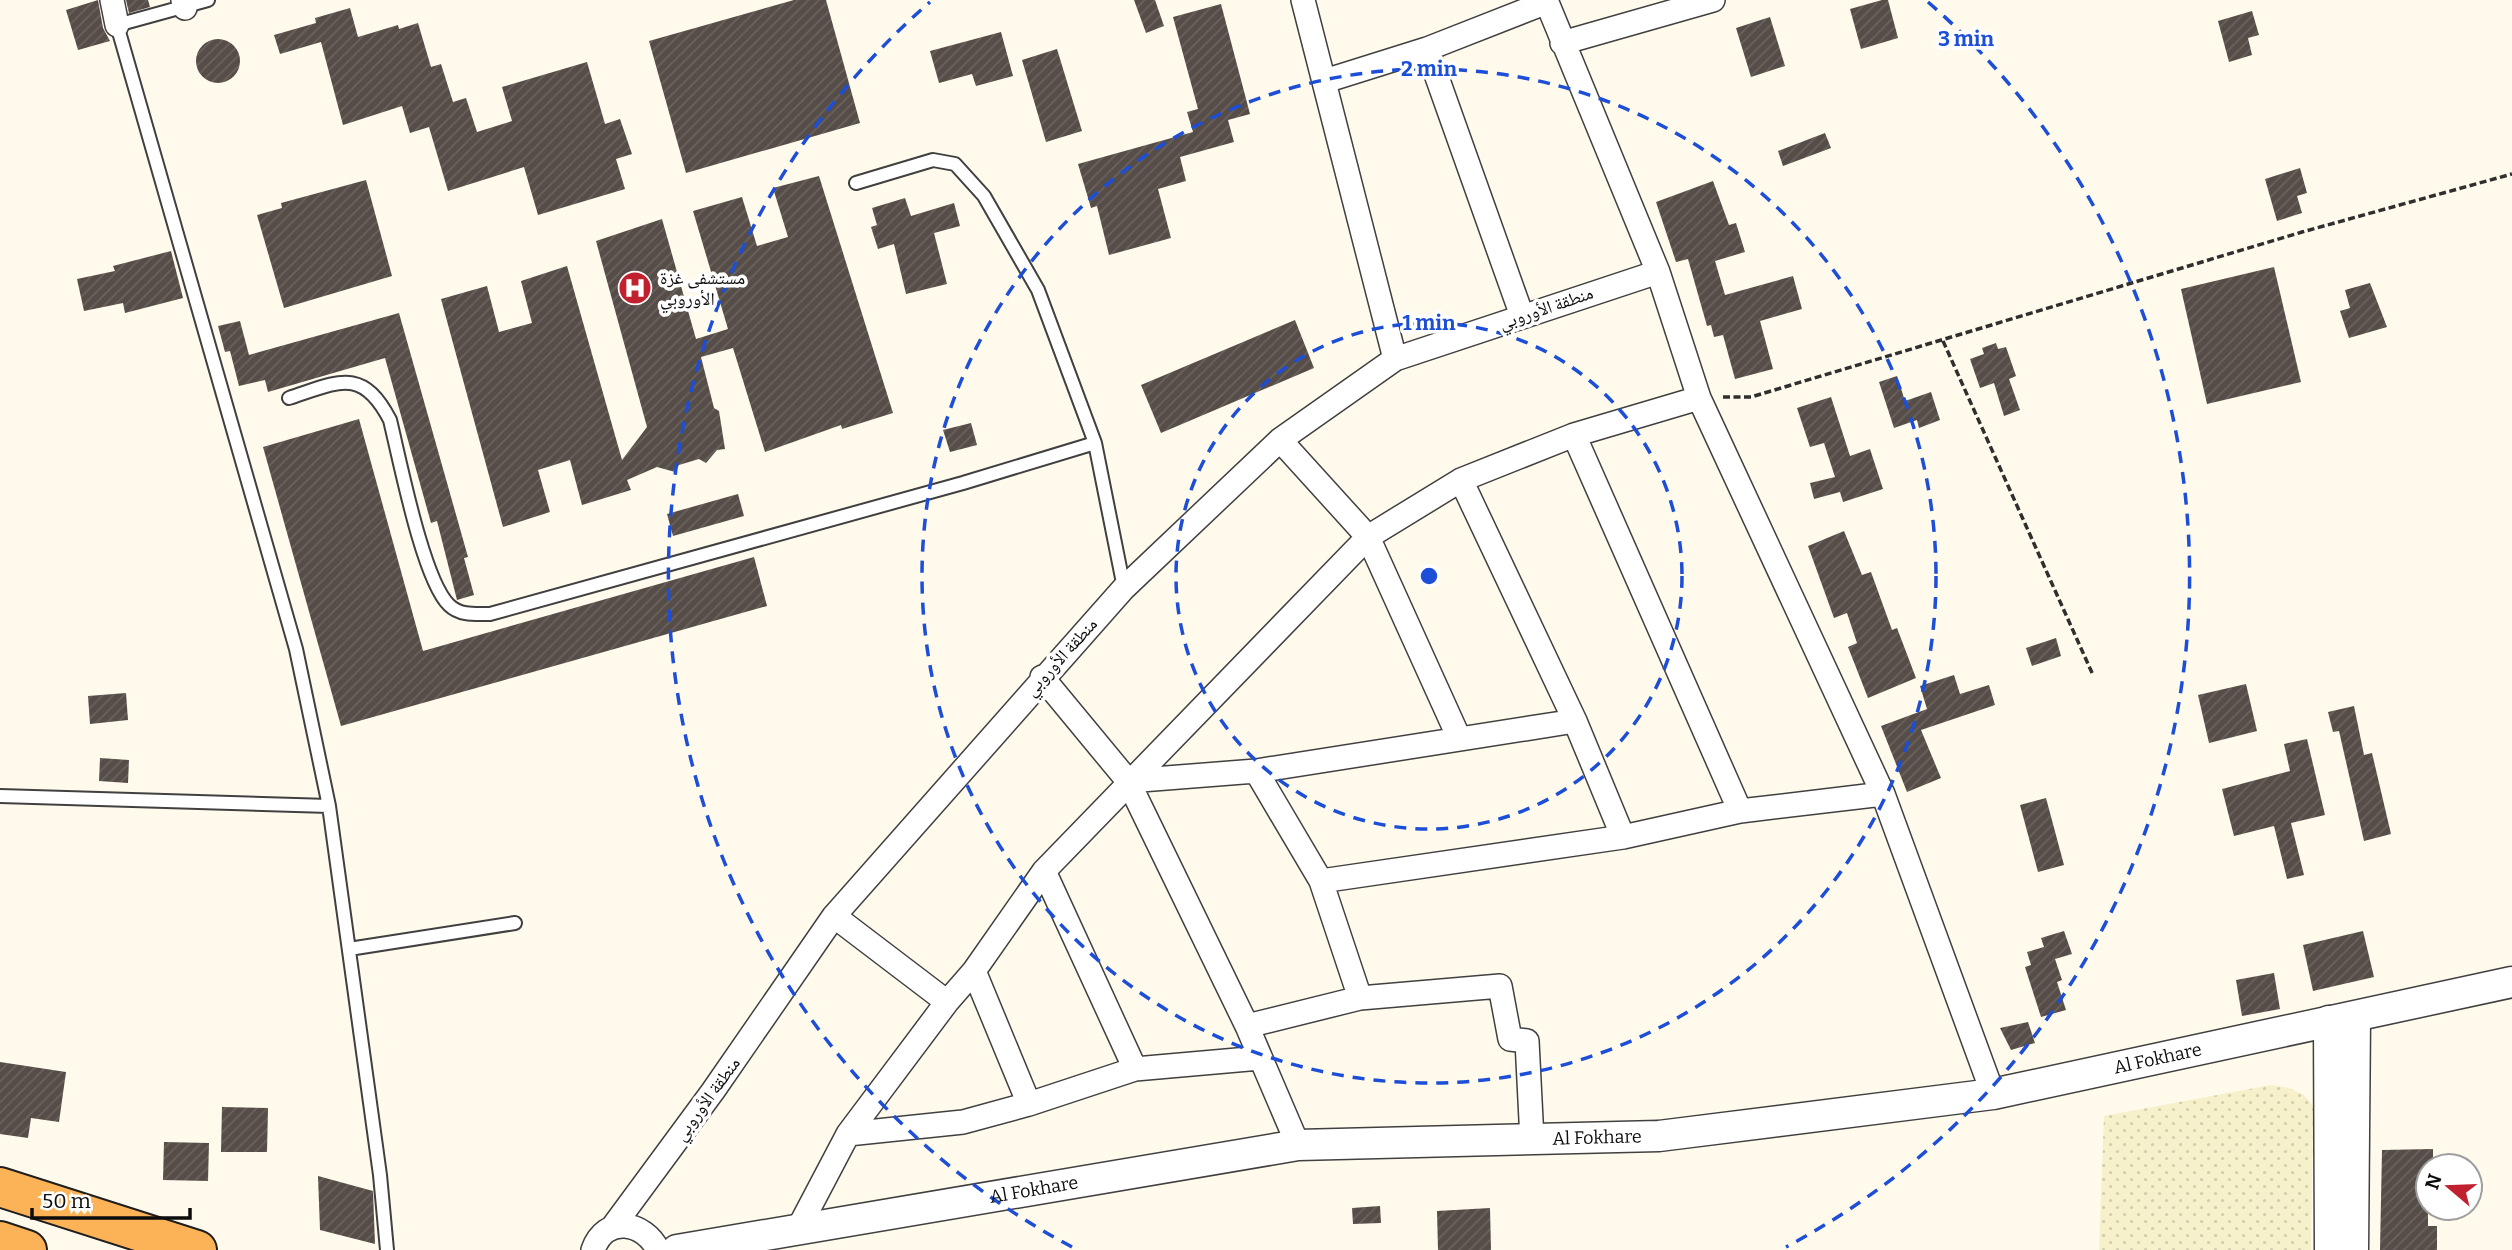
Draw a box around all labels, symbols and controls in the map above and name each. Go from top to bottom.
text: 3 min [1938,26,1995,52]
text: 2 min [1401,56,1457,82]
place label: مستشفى غزة الأوروبي [660,267,745,314]
hospital icon: مستشفى غزة الأوروبي [616,269,654,307]
street label: منطقة الأوروبي [1496,282,1597,338]
text: 1 min [1402,310,1456,336]
centre of rings [1417,564,1441,588]
street label: منطقة الأوروبي [1020,613,1105,703]
street label: Al Fokhare [2112,1038,2204,1079]
street label: منطقة الأوروبي [669,1053,748,1147]
street label: Al Fokhare [1552,1125,1642,1150]
north arrow [2414,1152,2484,1222]
street label: Al Fokhare [988,1171,1080,1208]
text: N [2420,1171,2447,1192]
scale bar [32,1176,189,1220]
text: 50 m [42,1188,91,1214]

